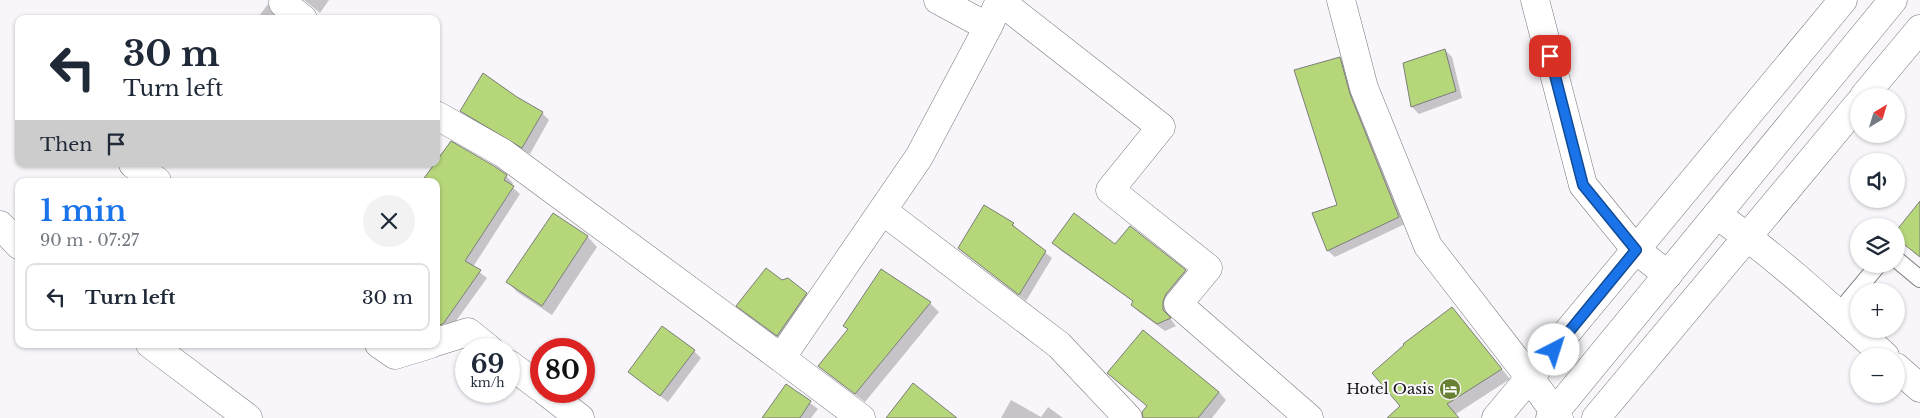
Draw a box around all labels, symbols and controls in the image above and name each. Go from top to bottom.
text: 30 m [123,32,220,75]
icon: left [40,35,105,100]
pin [1529,35,1571,77]
icon: arrive [1536,42,1564,70]
text: Turn left [123,75,223,102]
north arrow [1850,88,1905,142]
map controls [1850,88,1905,403]
icon: arrive [102,130,130,158]
text: Then [40,133,92,156]
button: sound [1850,153,1905,208]
text: 1 min [40,192,126,229]
button: close [363,195,415,247]
button: layers [1850,218,1905,273]
text: 90 m · 07:27 [40,230,139,250]
icon: left [42,283,70,311]
button: + [1850,283,1905,338]
text: Turn left [85,286,176,309]
text: 30 m [362,286,413,309]
position arrow [1527,323,1579,375]
speed limit sign: 80 [530,338,595,403]
button: − [1850,348,1905,403]
text: 69 [471,349,504,380]
text: km/h [470,375,505,390]
hotel icon: Hotel Oasis [1438,377,1462,401]
place label: Hotel Oasis [1346,379,1434,398]

